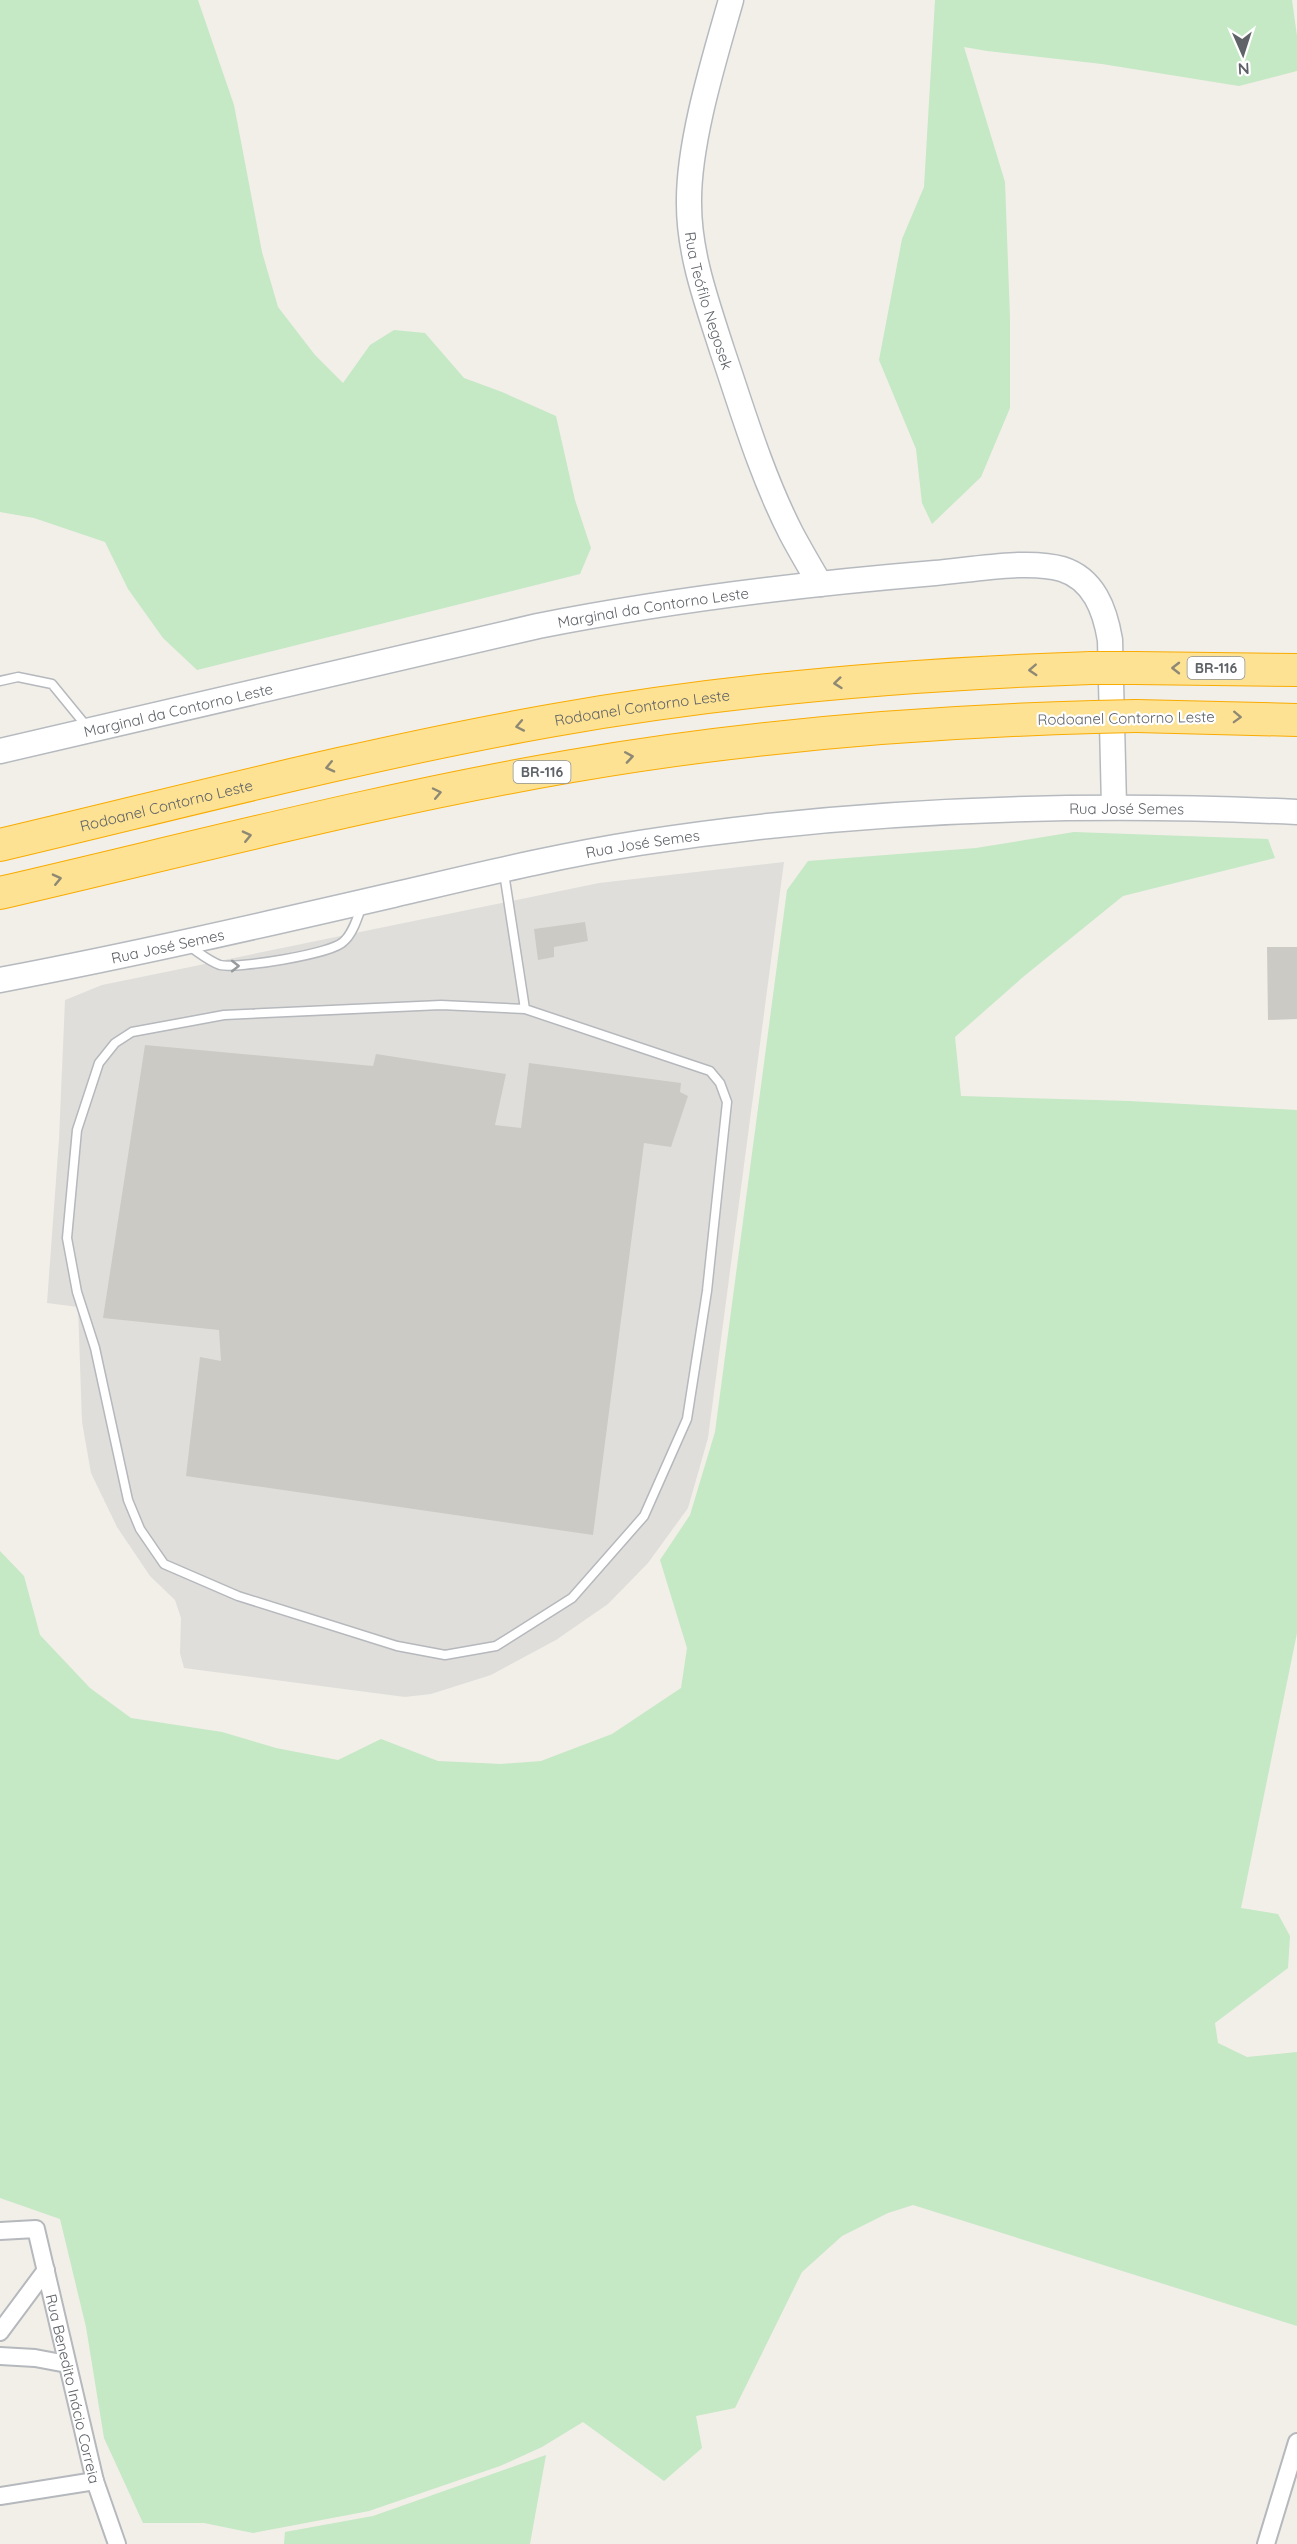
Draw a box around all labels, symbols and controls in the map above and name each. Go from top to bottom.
north arrow [1213,24,1273,84]
text: N [1237,59,1250,79]
street label: Rua Teófilo Negosek [681,230,737,372]
street label: Marginal da Contorno Leste [556,583,750,632]
road number: BR-116 [1188,657,1244,679]
one-way arrow [1171,662,1180,674]
one-way arrow [1028,663,1037,676]
one-way arrow [834,676,843,689]
street label: Marginal da Contorno Leste [82,678,275,741]
street label: Rodoanel Contorno Leste [553,685,731,729]
street label: Rodoanel Contorno Leste [1037,707,1215,729]
one-way arrow [1232,711,1241,724]
one-way arrow [516,720,525,732]
one-way arrow [624,751,633,763]
one-way arrow [325,760,335,773]
road number: BR-116 [514,761,570,783]
street label: Rodoanel Contorno Leste [78,775,255,835]
one-way arrow [432,787,442,800]
street label: Rua José Semes [1069,798,1184,818]
street label: Rua José Semes [584,825,701,862]
one-way arrow [242,830,252,843]
one-way arrow [52,874,62,887]
street label: Rua José Semes [109,924,226,967]
one-way arrow [230,960,239,972]
street label: Rua Benedito Inácio Correia [42,2292,105,2485]

